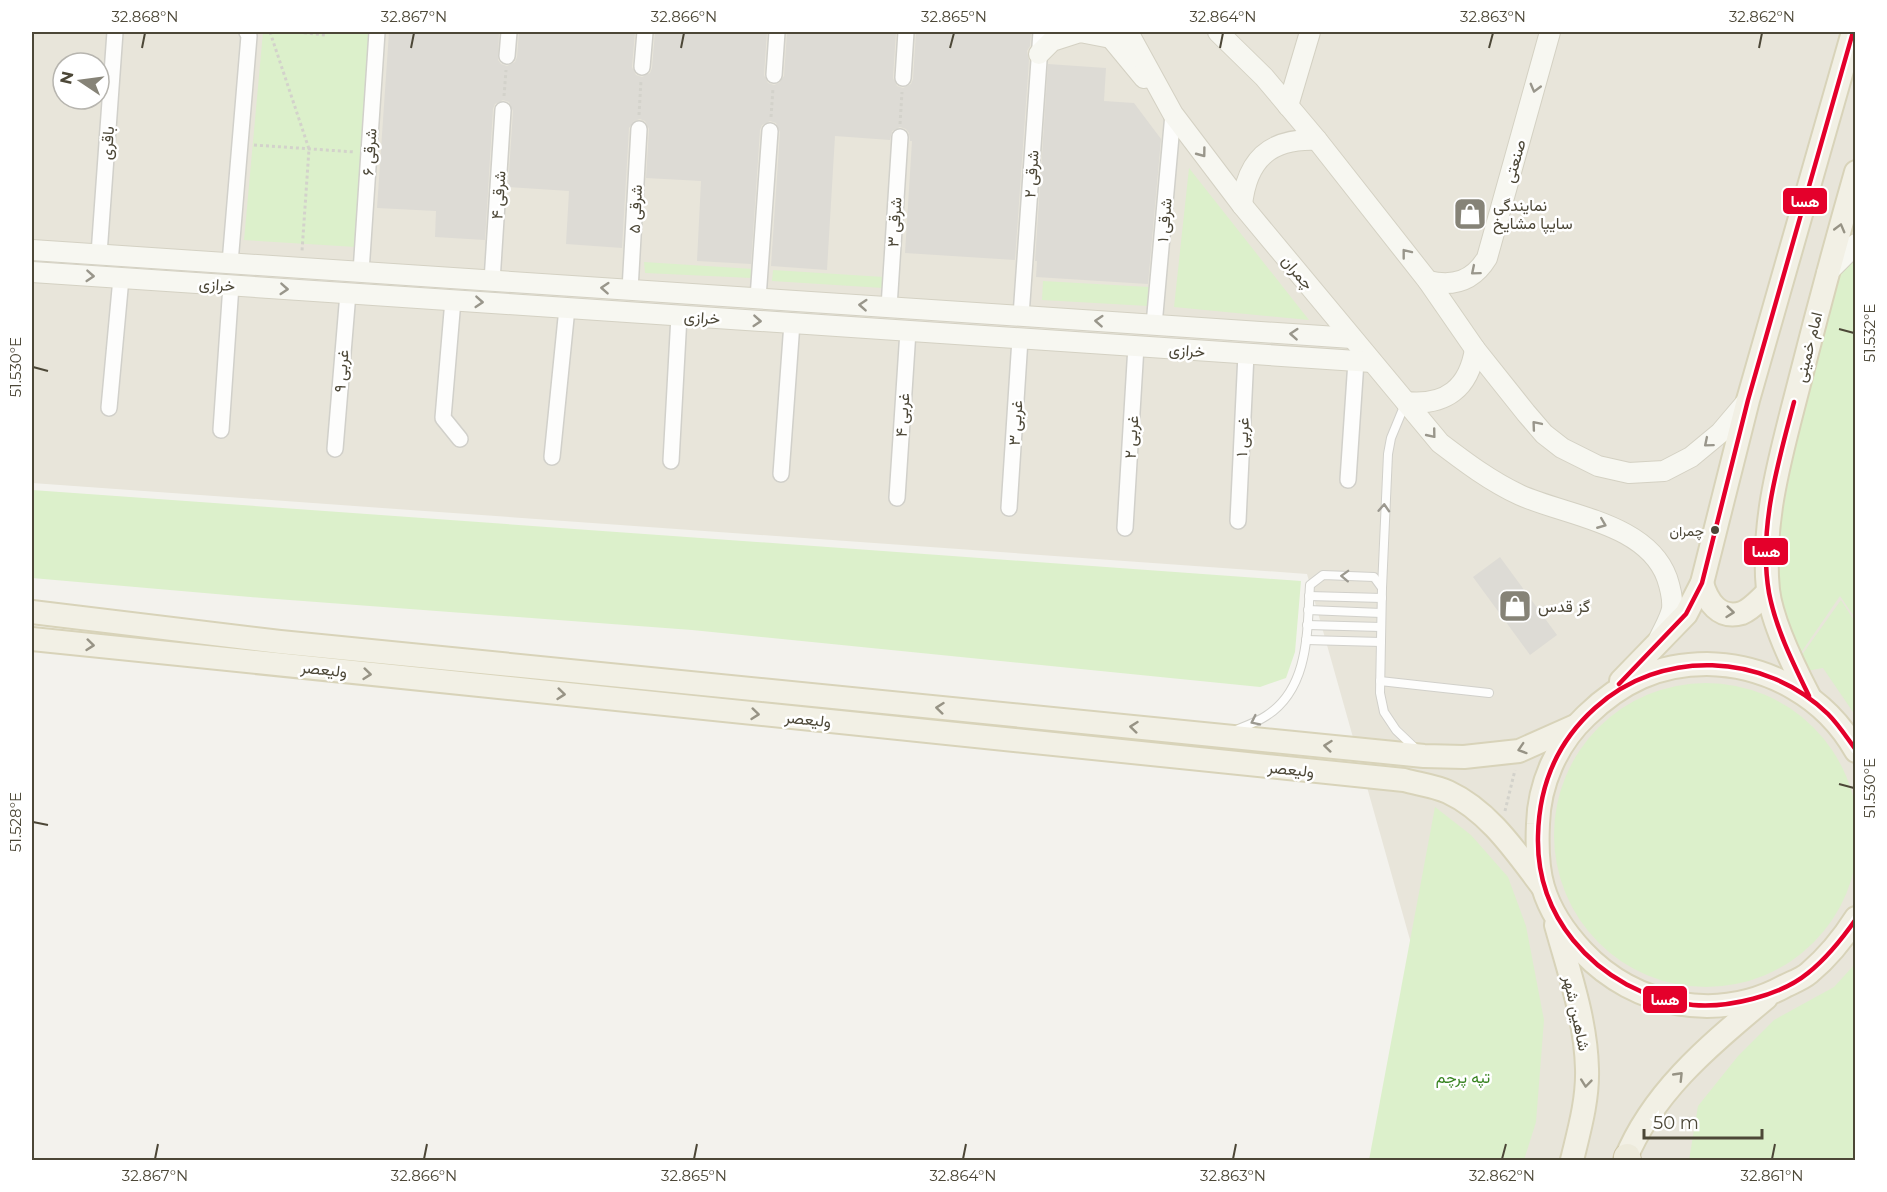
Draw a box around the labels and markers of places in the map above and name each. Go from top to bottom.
shop icon: نمایندگی سایپا مشایخ [1452,196,1488,232]
place label: نمایندگی سایپا مشایخ [1493,196,1573,235]
place label: چمران [1669,522,1704,541]
marker: چمران [1709,524,1721,536]
shop icon: گز قدس [1497,588,1533,624]
place label: گز قدس [1538,597,1590,617]

